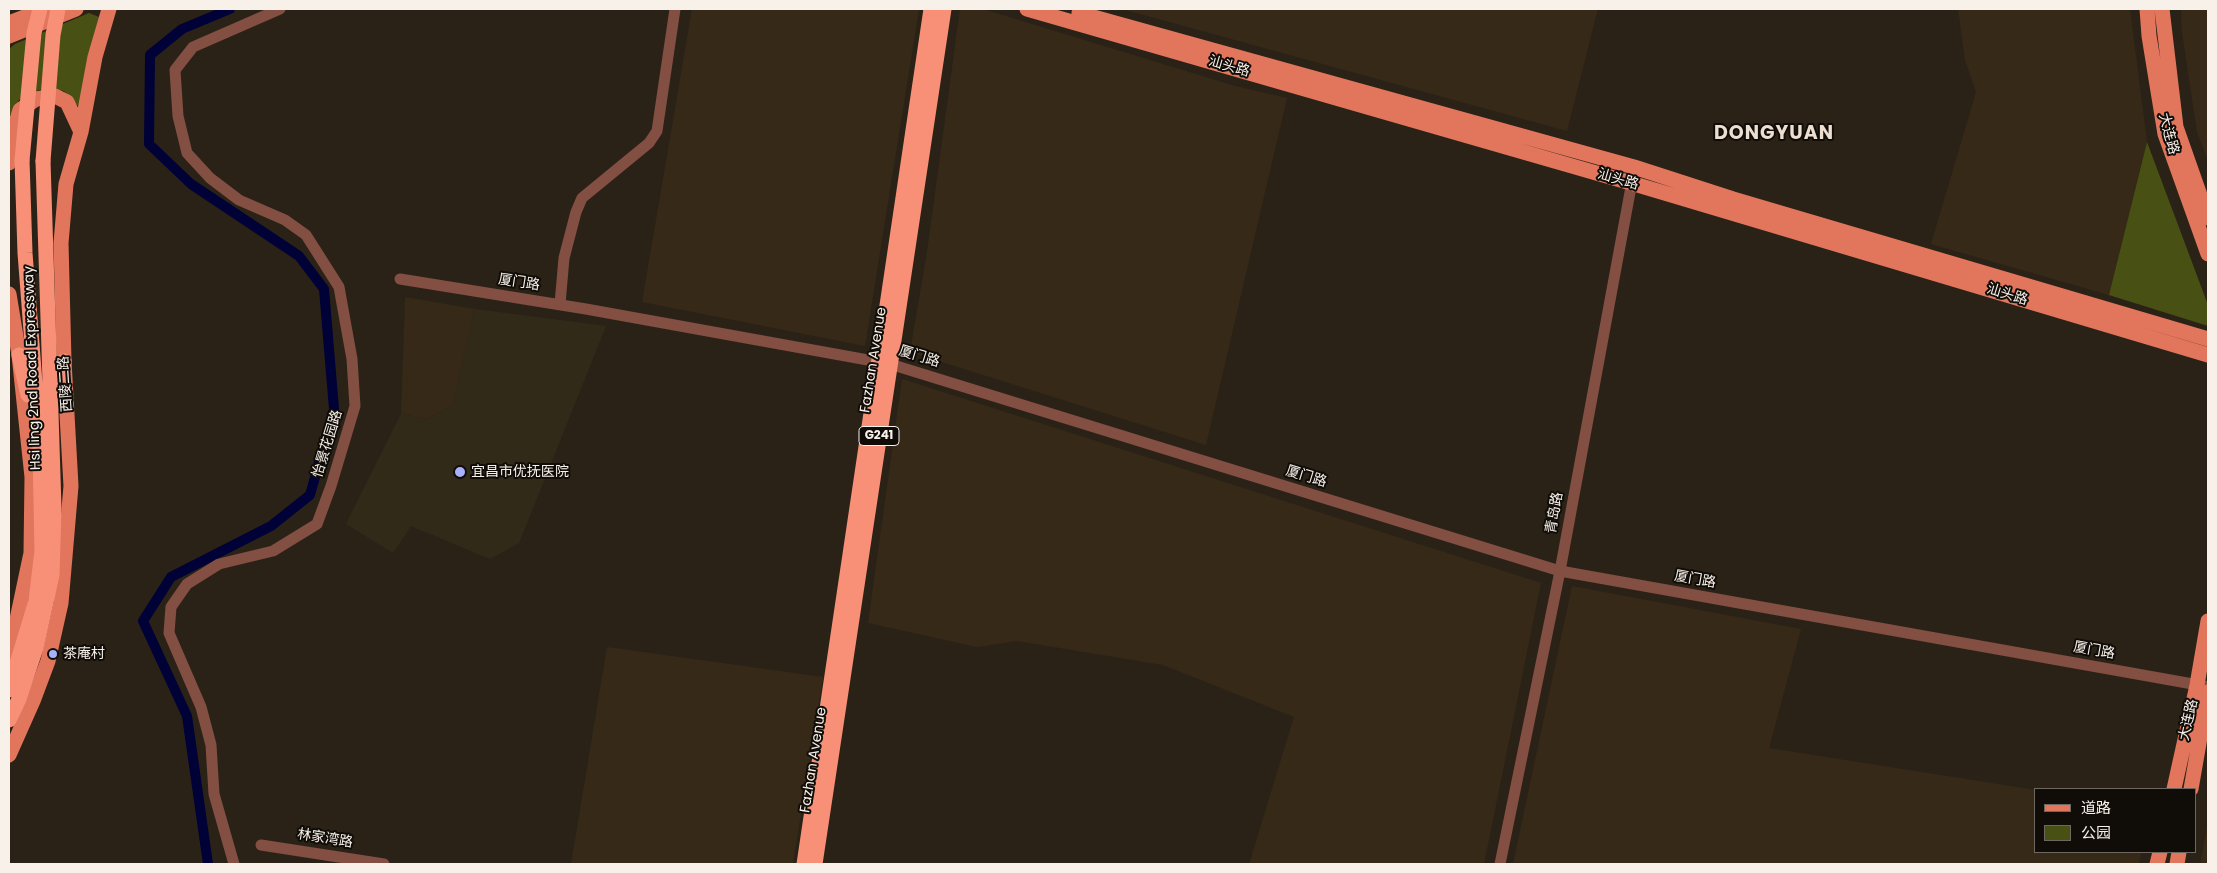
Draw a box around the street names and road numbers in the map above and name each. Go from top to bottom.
street label: 汕头路 [1206,53,1252,81]
street label: 大连路 [2154,112,2182,156]
street label: 汕头路 [1595,166,1641,194]
street label: Hsi ling 2nd Road Expressway [21,266,45,470]
street label: 厦门路 [497,271,541,295]
street label: 汕头路 [1984,281,2030,309]
street label: Fazhan Avenue [857,306,891,414]
street label: 厦门路 [896,343,942,371]
street label: 西陵二路 [56,355,76,413]
street label: 怡景花园路 [310,408,346,480]
road number: G241 [859,426,899,446]
street label: 厦门路 [1283,463,1329,491]
street label: 青岛路 [1543,491,1567,535]
street label: 厦门路 [1673,568,1717,592]
street label: 厦门路 [2072,639,2116,663]
street label: 大连路 [2176,698,2202,742]
street label: Fazhan Avenue [797,706,831,814]
street label: 林家湾路 [296,826,354,852]

